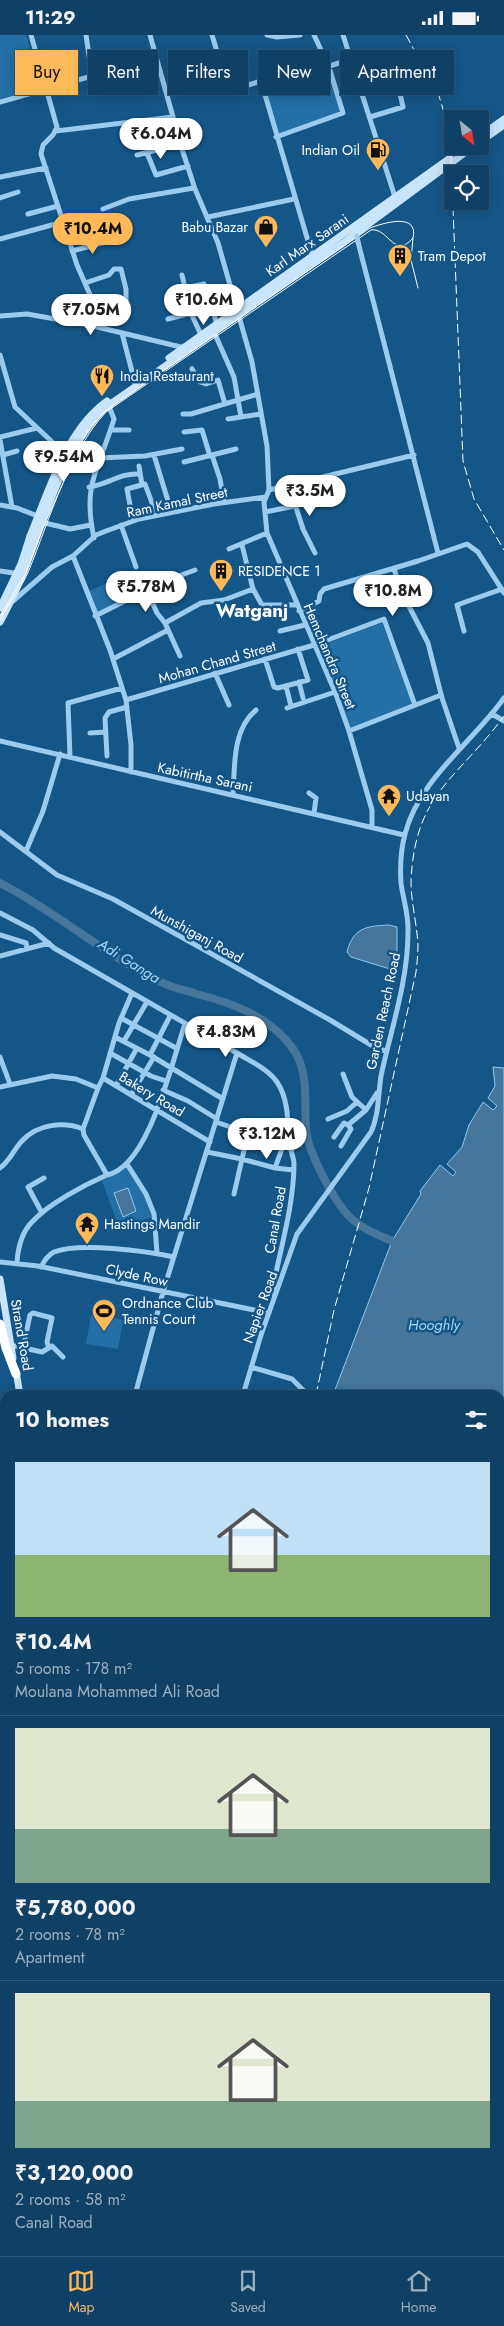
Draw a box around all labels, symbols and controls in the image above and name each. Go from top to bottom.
text: 11:29 [25,4,76,31]
chip: Buy [15,50,78,95]
chip: Rent [88,50,158,95]
chip: Filters [168,50,248,95]
chip: New [258,50,330,95]
chip: Apartment [340,50,454,95]
north arrow [444,110,489,155]
map controls [444,110,489,210]
pin: ₹6.04M [120,117,202,160]
text: ₹6.04M [130,122,192,145]
fuel station icon: Indian Oil [365,137,391,171]
place label: Indian Oil [301,140,360,160]
button: locate [444,165,489,210]
street label: Karl Marx Sarani [261,209,353,281]
pin: ₹10.4M [52,213,134,255]
shop icon: Babu Bazar [253,214,279,248]
text: ₹10.4M [64,217,122,240]
place label: Babu Bazar [181,217,248,237]
building icon: Tram Depot [387,243,413,277]
place label: Tram Depot [418,246,486,266]
pin: ₹10.6M [163,283,245,326]
text: ₹10.6M [175,288,233,311]
pin: ₹7.05M [50,293,132,336]
text: ₹7.05M [62,298,120,321]
restaurant icon: India Restaurant [89,363,115,397]
place label: India Restaurant [120,366,214,386]
pin: ₹9.54M [23,441,105,483]
text: ₹9.54M [34,445,94,468]
pin: ₹3.5M [275,475,345,517]
text: ₹3.5M [286,479,334,502]
street label: Ram Kamal Street [125,481,230,522]
building icon: RESIDENCE 1 [208,558,234,592]
place label: RESIDENCE 1 [238,561,321,581]
pin: ₹5.78M [105,571,187,613]
text: ₹5.78M [117,575,175,598]
pin: ₹10.8M [352,575,434,617]
text: ₹10.8M [364,579,422,602]
district label: Watganj [216,597,288,624]
street label: Hemchandra Street [299,600,362,713]
street label: Mohan Chand Street [156,636,279,688]
street label: Kabitirtha Sarani [156,757,254,797]
temple icon: Udayan [376,783,402,817]
place label: Udayan [406,786,450,806]
street label: Munshiganj Road [147,900,247,968]
water label: Adi Ganga [93,933,165,989]
street label: Garden Reach Road [361,951,405,1071]
pin: ₹4.83M [185,1015,267,1058]
text: ₹4.83M [196,1020,256,1043]
street label: Bakery Road [115,1067,189,1121]
pin: ₹3.12M [226,1117,308,1160]
text: ₹3.12M [239,1122,295,1145]
street label: Canal Road [259,1185,291,1255]
temple icon: Hastings Mandir [74,1211,100,1245]
place label: Hastings Mandir [104,1214,201,1234]
street label: Clyde Row [104,1259,170,1291]
street label: Napier Road [238,1268,282,1346]
place label: Ordnance Club Tennis Court [122,1293,214,1329]
street label: Strand Road [6,1298,38,1372]
sports icon: Ordnance Club Tennis Court [91,1298,117,1332]
water label: Hooghly [408,1314,462,1336]
text: 10 homes [15,1405,109,1435]
icon: filters [462,1406,490,1434]
icon: home [208,1495,298,1585]
text: ₹10.4M [15,1627,92,1657]
text: 5 rooms · 178 m² [15,1657,132,1680]
text: Moulana Mohammed Ali Road [15,1680,220,1703]
icon: home [208,1760,298,1850]
text: ₹5,780,000 [15,1893,136,1923]
text: 2 rooms · 78 m² [15,1923,125,1946]
text: Apartment [15,1946,85,1969]
icon: home [208,2025,298,2115]
text: ₹3,120,000 [15,2158,133,2188]
text: 2 rooms · 58 m² [15,2188,126,2211]
text: Canal Road [15,2211,93,2234]
tab: Map [67,2267,95,2317]
tab: Saved [230,2267,266,2317]
tab: Home [401,2267,437,2317]

